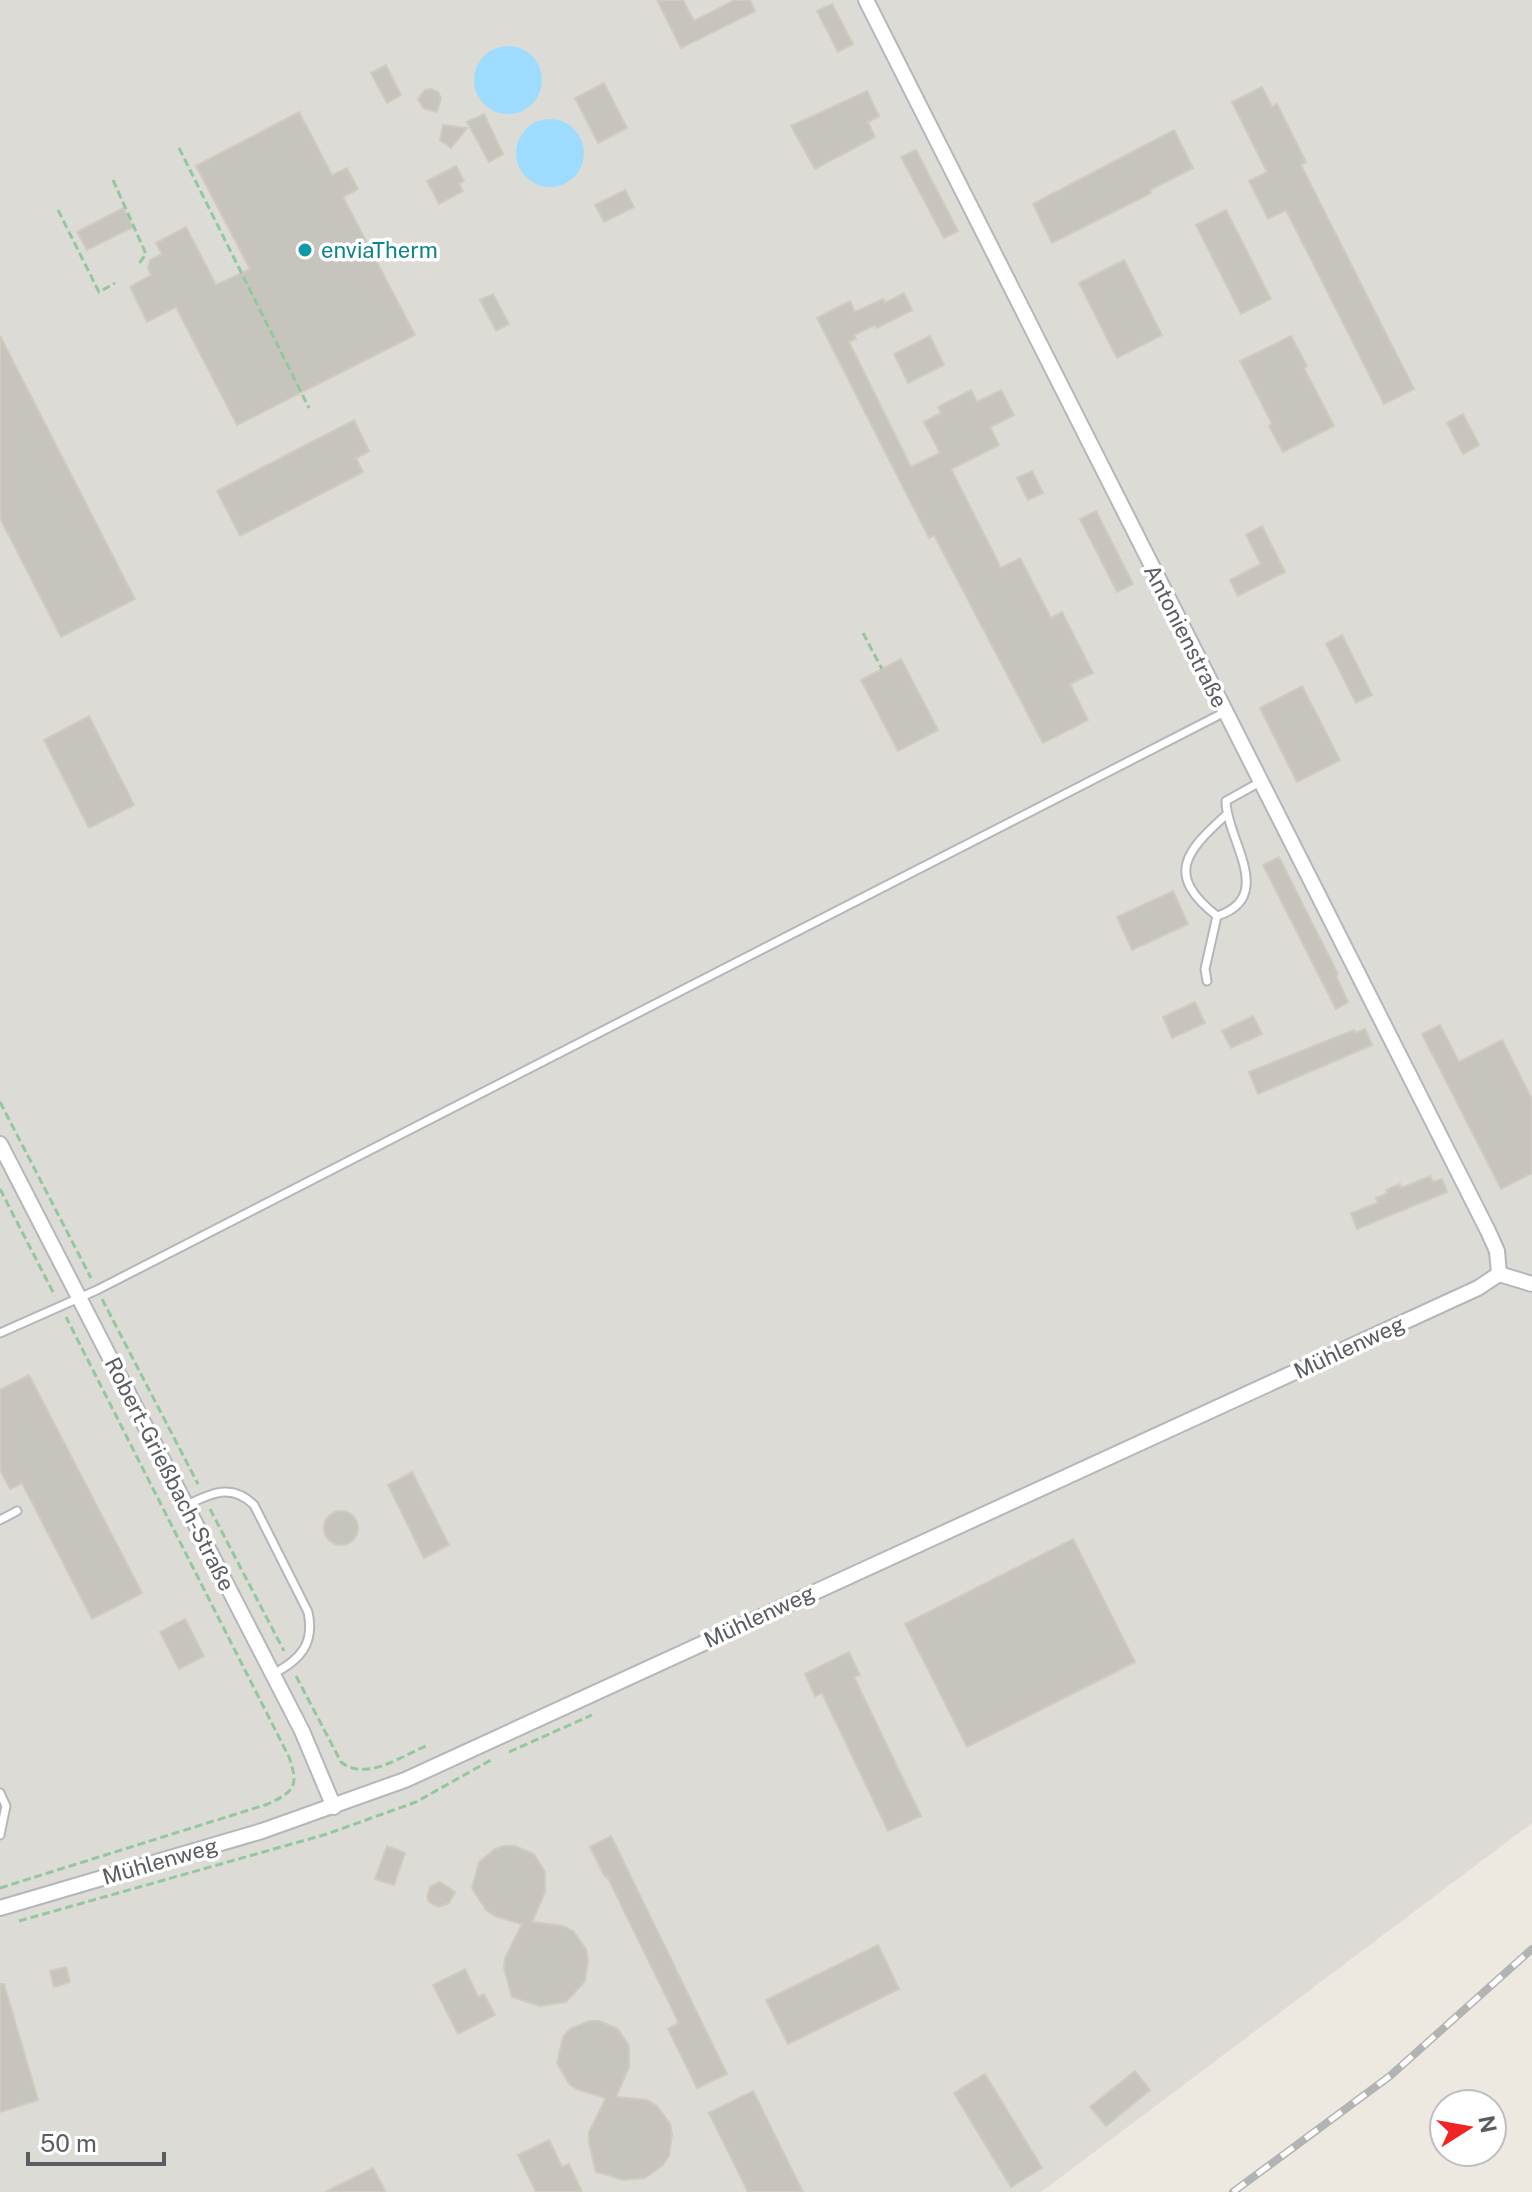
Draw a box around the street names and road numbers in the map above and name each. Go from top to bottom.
street label: Antonienstraße [1139,560,1233,712]
street label: Mühlenweg [1290,1310,1408,1384]
street label: Robert-Grießbach-Straße [100,1353,240,1595]
street label: Mühlenweg [700,1579,818,1653]
street label: Mühlenweg [99,1832,221,1890]

